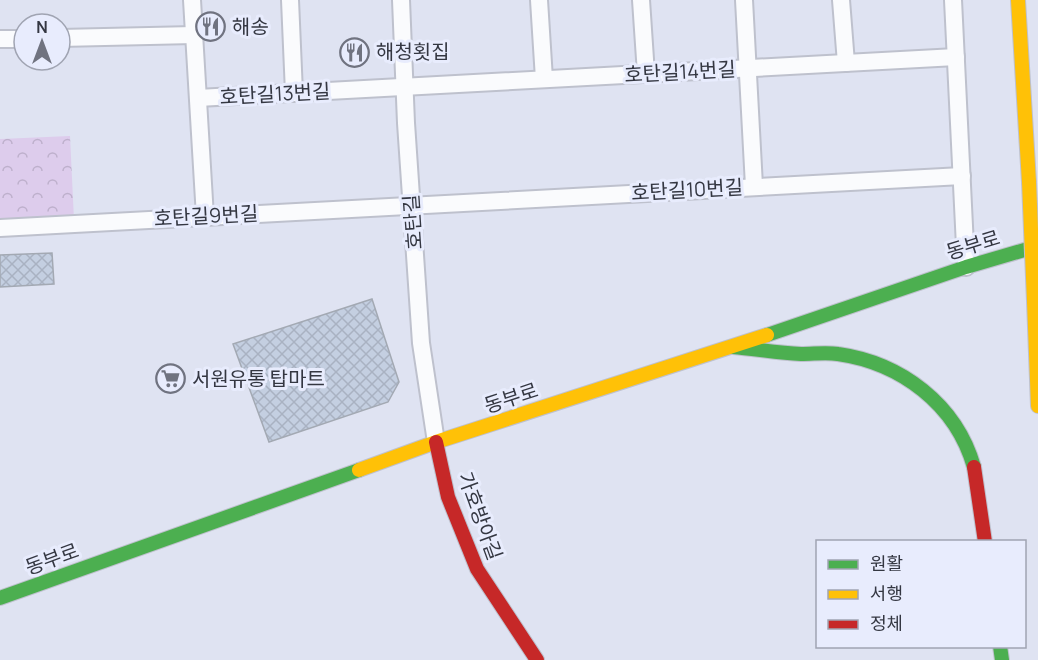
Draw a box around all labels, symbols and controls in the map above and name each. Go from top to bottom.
restaurant icon: 해송 [195,11,227,43]
north arrow [12,12,72,72]
place label: 해송 [232,13,269,40]
text: N [36,16,48,38]
restaurant icon: 해청횟집 [339,36,371,68]
place label: 해청횟집 [376,38,450,65]
street label: 호탄길14번길 [624,55,736,88]
street label: 호탄길13번길 [219,77,331,110]
street label: 호탄길10번길 [630,173,744,206]
street label: 호탄길 [397,194,428,251]
street label: 호탄길9번길 [153,199,259,232]
street label: 동부로 [943,224,1003,266]
supermarket icon: 서원유통 탑마트 [155,363,187,395]
place label: 서원유통 탑마트 [192,365,325,392]
street label: 동부로 [480,376,541,419]
street label: 가호방아길 [452,468,509,564]
street label: 동부로 [21,536,82,581]
legend [816,540,1026,648]
text: 원활 [870,551,903,575]
text: 서행 [870,581,903,605]
text: 정체 [870,611,903,635]

